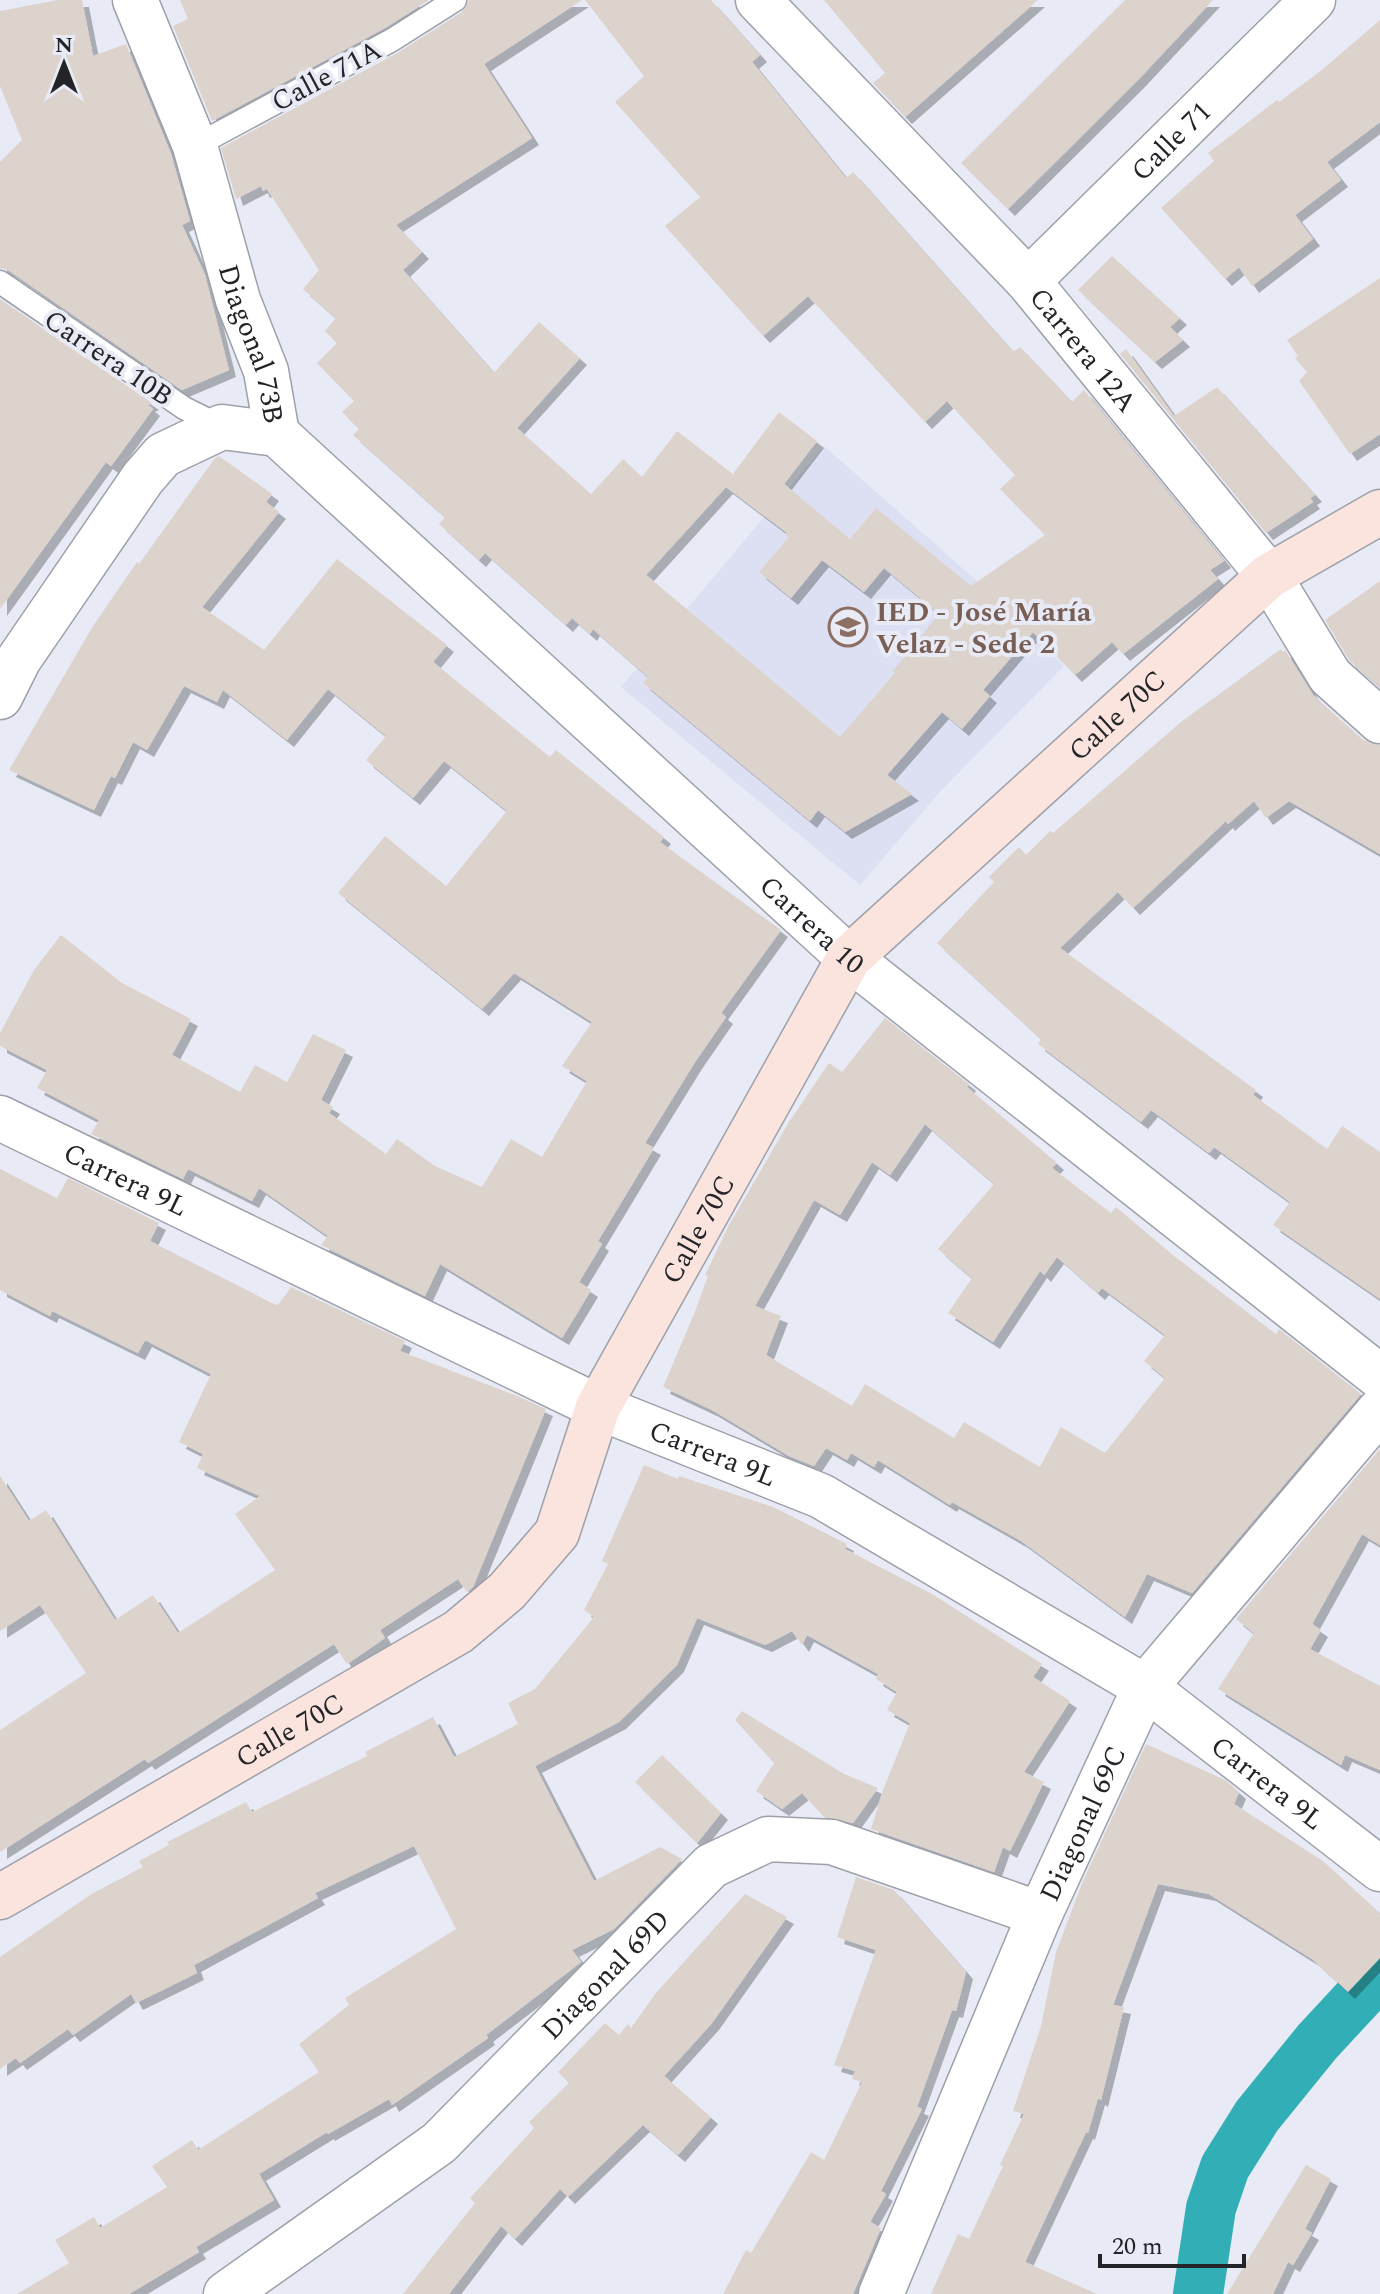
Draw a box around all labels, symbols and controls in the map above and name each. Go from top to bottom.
north arrow [24,24,104,104]
text: N [55,29,73,62]
street label: Calle 71A [264,29,390,123]
street label: Calle 71 [1121,92,1222,192]
street label: Diagonal 73B [206,259,295,427]
street label: Carrera 12A [1018,278,1147,422]
street label: Carrera 10B [35,299,182,418]
place label: IED - José María Velaz - Sede 2 [876,591,1092,666]
school or university icon: IED - José María Velaz - Sede 2 [827,606,869,648]
street label: Calle 70C [1059,660,1176,772]
street label: Carrera 10 [749,866,873,986]
street label: Carrera 9L [56,1132,195,1229]
street label: Calle 70C [651,1167,747,1292]
street label: Carrera 9L [642,1410,783,1499]
street label: Calle 70C [227,1683,352,1780]
street label: Carrera 9L [1201,1726,1333,1841]
street label: Diagonal 69C [1029,1739,1138,1909]
street label: Diagonal 69D [532,1900,681,2050]
scale bar [1100,2218,1244,2268]
text: 20 m [1112,2229,1163,2265]

